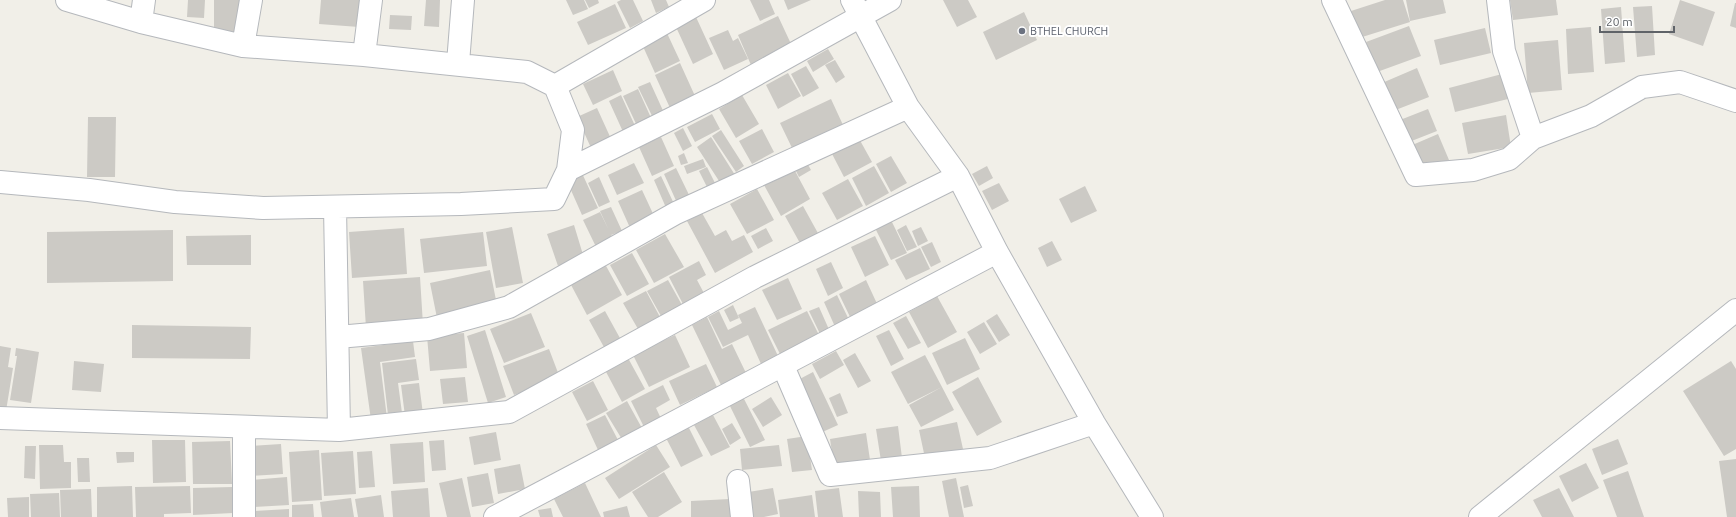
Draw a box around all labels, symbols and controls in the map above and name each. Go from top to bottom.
scale bar [1600,8,1674,34]
text: 20 m [1606,15,1633,28]
place label: BTHEL CHURCH [1030,25,1108,37]
marker: BTHEL CHURCH [1017,26,1027,36]

